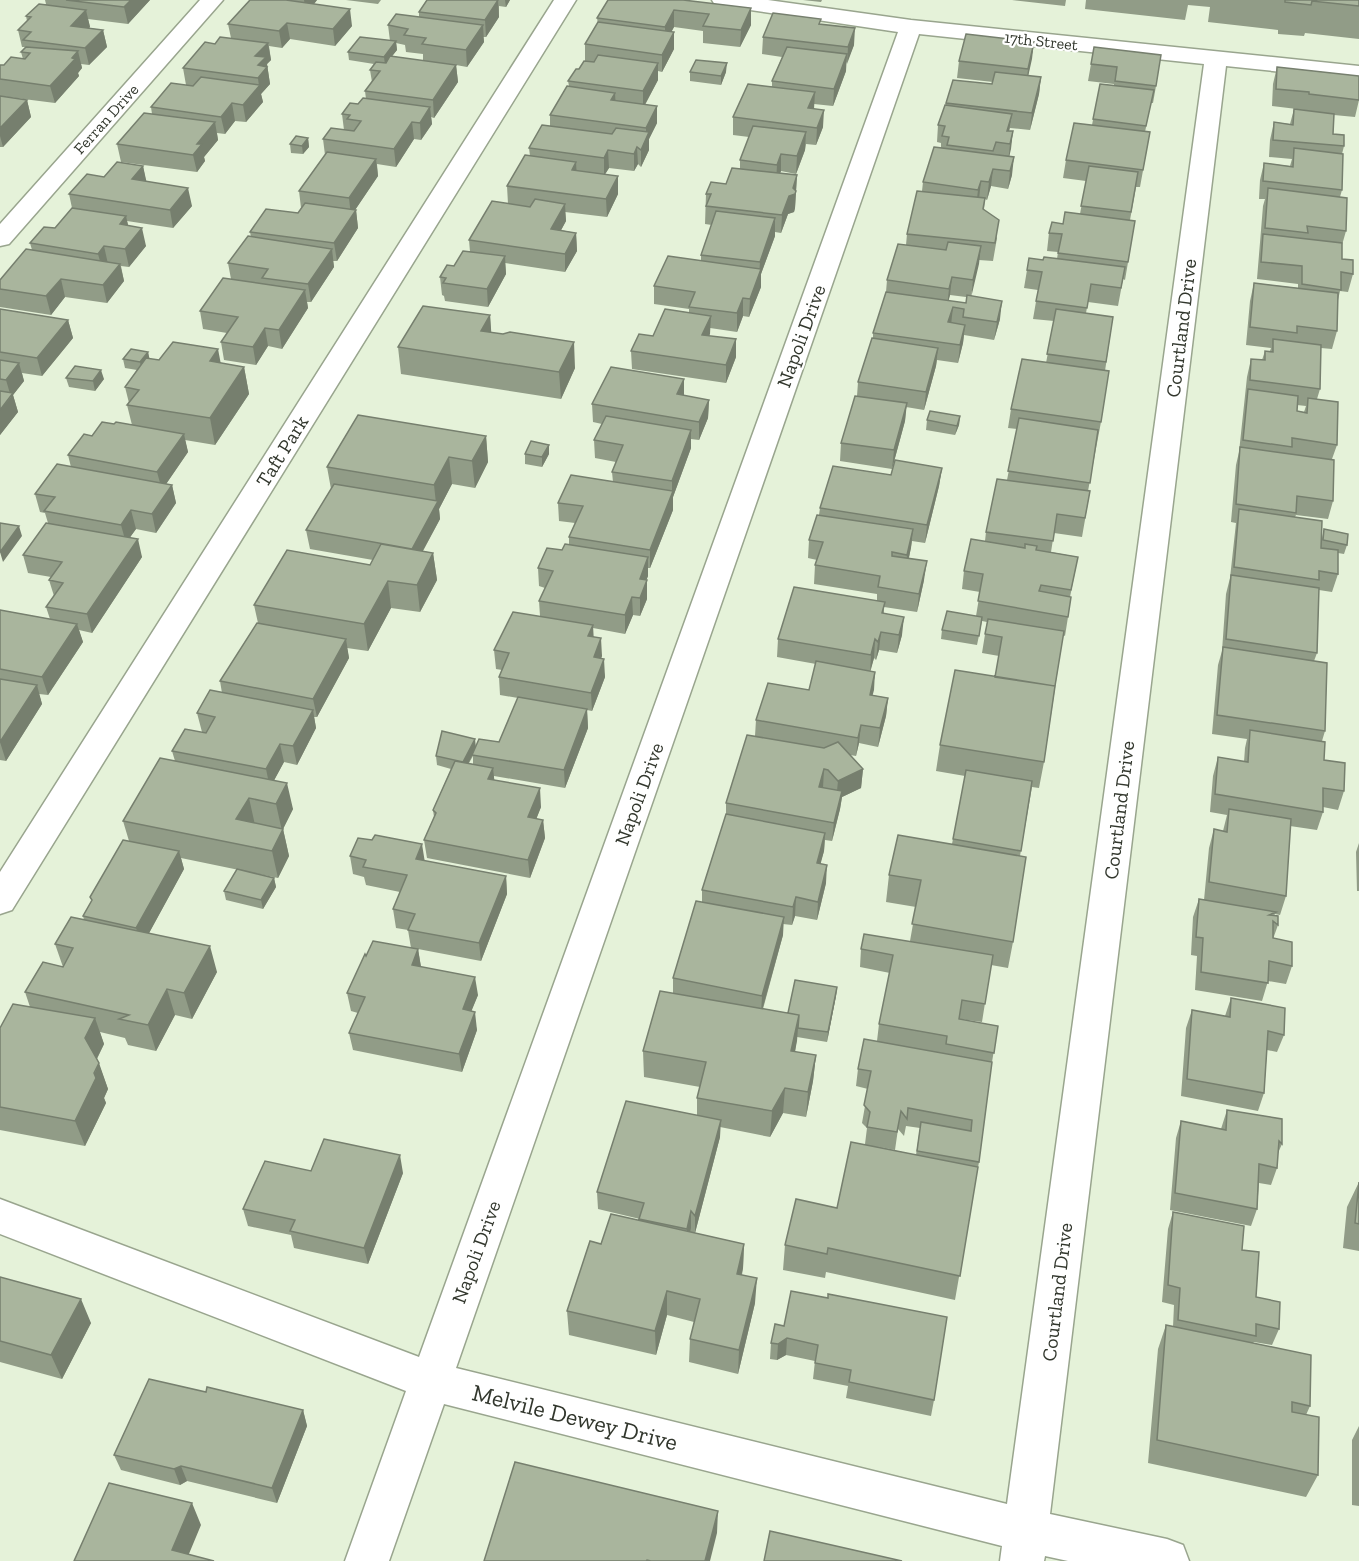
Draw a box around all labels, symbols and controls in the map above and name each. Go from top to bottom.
street label: 17th Street [1003,28,1079,54]
street label: Ferran Drive [70,80,142,158]
street label: Courtland Drive [1161,257,1201,399]
street label: Napoli Drive [771,281,831,391]
street label: Taft Park [251,410,314,491]
street label: Napoli Drive [609,739,669,849]
street label: Courtland Drive [1099,739,1139,881]
street label: Napoli Drive [446,1197,506,1307]
street label: Courtland Drive [1037,1221,1077,1363]
street label: Melvile Dewey Drive [469,1377,681,1457]

